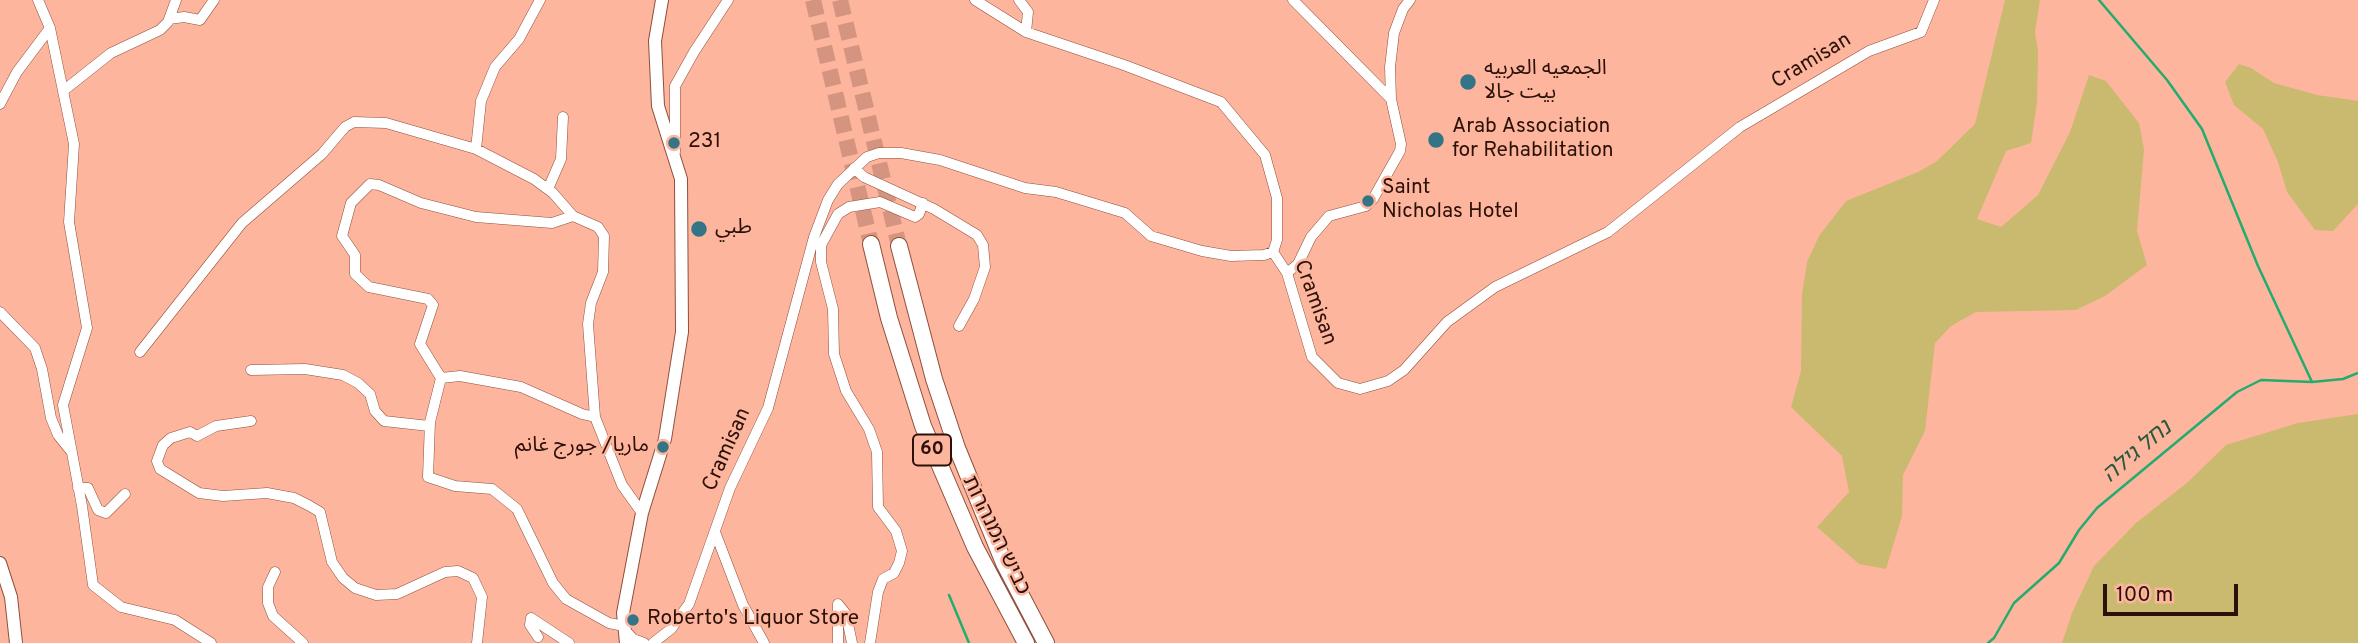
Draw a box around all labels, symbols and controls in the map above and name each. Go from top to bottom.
street label: Cramisan [1768,28,1856,96]
place label: الجمعيه العربيه بيت جالا [1484,57,1607,107]
marker: الجمعيه العربيه بيت جالا [1458,72,1478,92]
place label: Arab Association for Rehabilitation [1452,115,1614,165]
place label: 231 [688,130,721,156]
marker: Arab Association for Rehabilitation [1426,130,1446,150]
marker: 231 [666,135,682,151]
place label: Saint Nicholas Hotel [1382,176,1519,226]
marker: Saint Nicholas Hotel [1360,193,1376,209]
place label: طبي [715,216,752,242]
marker: طبي [689,219,709,239]
street label: Cramisan [1287,257,1341,349]
street label: Cramisan [698,404,758,496]
water label: נחל גילה [2098,416,2178,490]
place label: ماريا/ جورج غانم [515,434,649,460]
road number: 60 [913,435,951,466]
marker: ماريا/ جورج غانم [655,439,671,455]
street label: כביש המנהרות [955,472,1035,600]
scale bar [2106,570,2241,614]
text: 100 m [2116,582,2173,609]
place label: Roberto's Liquor Store [647,607,859,633]
marker: Roberto's Liquor Store [625,612,641,628]

